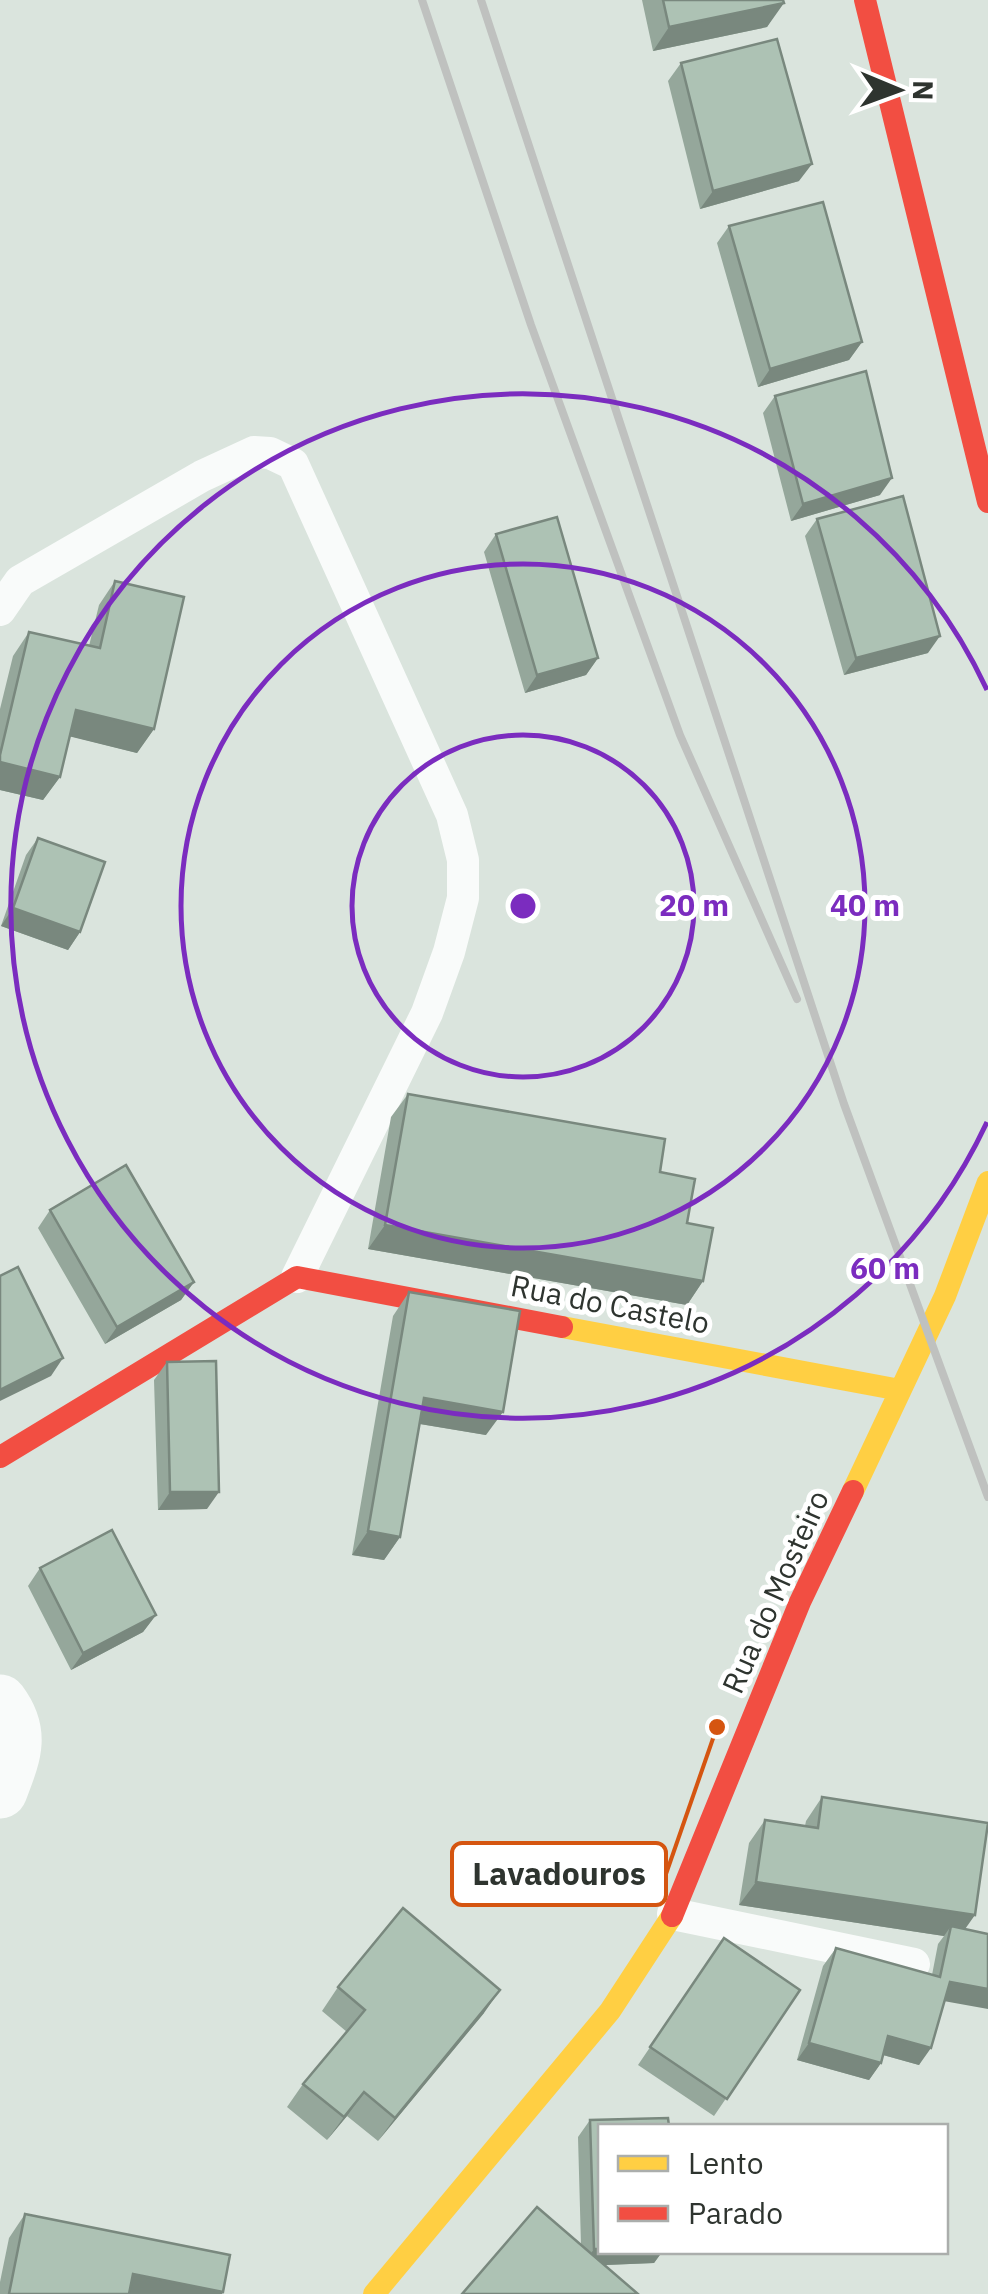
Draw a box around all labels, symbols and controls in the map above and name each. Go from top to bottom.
north arrow [848,40,948,140]
text: N [905,80,942,101]
text: 20 m [659,885,729,924]
text: 40 m [830,885,900,924]
centre of rings [505,888,541,924]
text: 60 m [850,1248,920,1287]
street label: Rua do Castelo [508,1265,713,1342]
street label: Rua do Mosteiro [712,1484,837,1699]
callout: Lavadouros [452,1843,666,1905]
text: Lavadouros [472,1852,646,1894]
legend [598,2124,948,2254]
text: Lento [688,2143,763,2182]
text: Parado [688,2193,783,2232]

